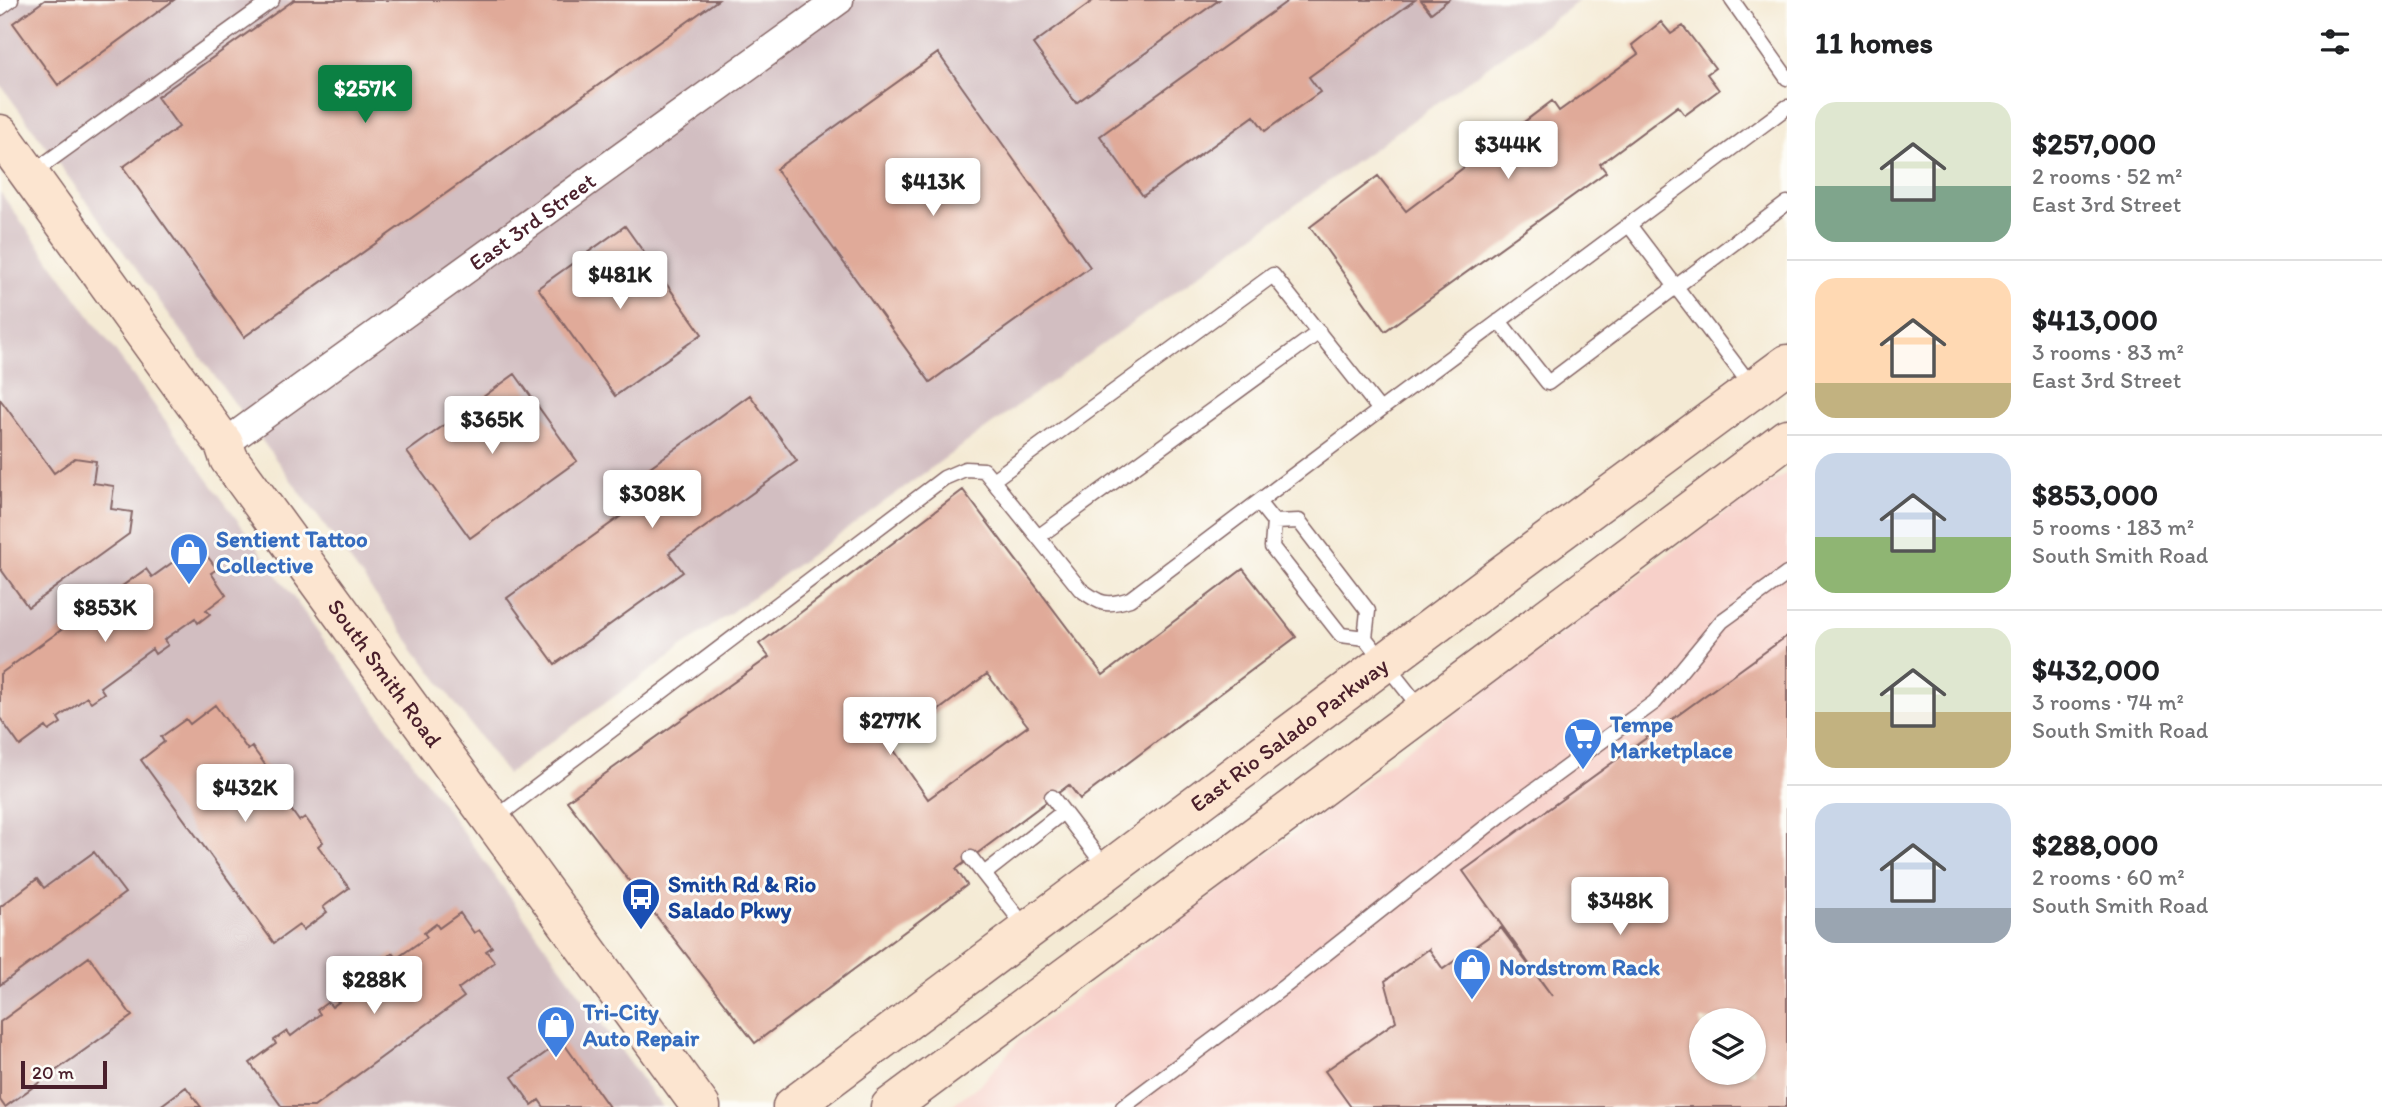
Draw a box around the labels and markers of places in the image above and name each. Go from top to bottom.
pin: $257K [316,66,414,125]
pin: $344K [1459,122,1557,181]
pin: $413K [884,158,982,218]
pin: $481K [571,252,669,311]
pin: $365K [443,396,541,456]
pin: $308K [603,470,701,530]
place label: Sentient Tattoo Collective [216,525,368,579]
shop icon: Sentient Tattoo Collective [168,531,210,586]
pin: $853K [56,584,154,644]
pin: $277K [841,698,939,757]
place label: Tempe Marketplace [1609,710,1733,764]
supermarket icon: Tempe Marketplace [1562,716,1604,771]
pin: $432K [196,764,294,824]
place label: Smith Rd & Rio Salado Pkwy [668,870,816,924]
bus stop icon: Smith Rd & Rio Salado Pkwy [620,876,662,931]
pin: $348K [1571,878,1669,937]
shop icon: Nordstrom Rack [1451,946,1493,1001]
place label: Nordstrom Rack [1499,953,1660,981]
pin: $288K [325,956,423,1016]
place label: Tri-City Auto Repair [582,998,700,1052]
shop icon: Tri-City Auto Repair [535,1004,577,1059]

